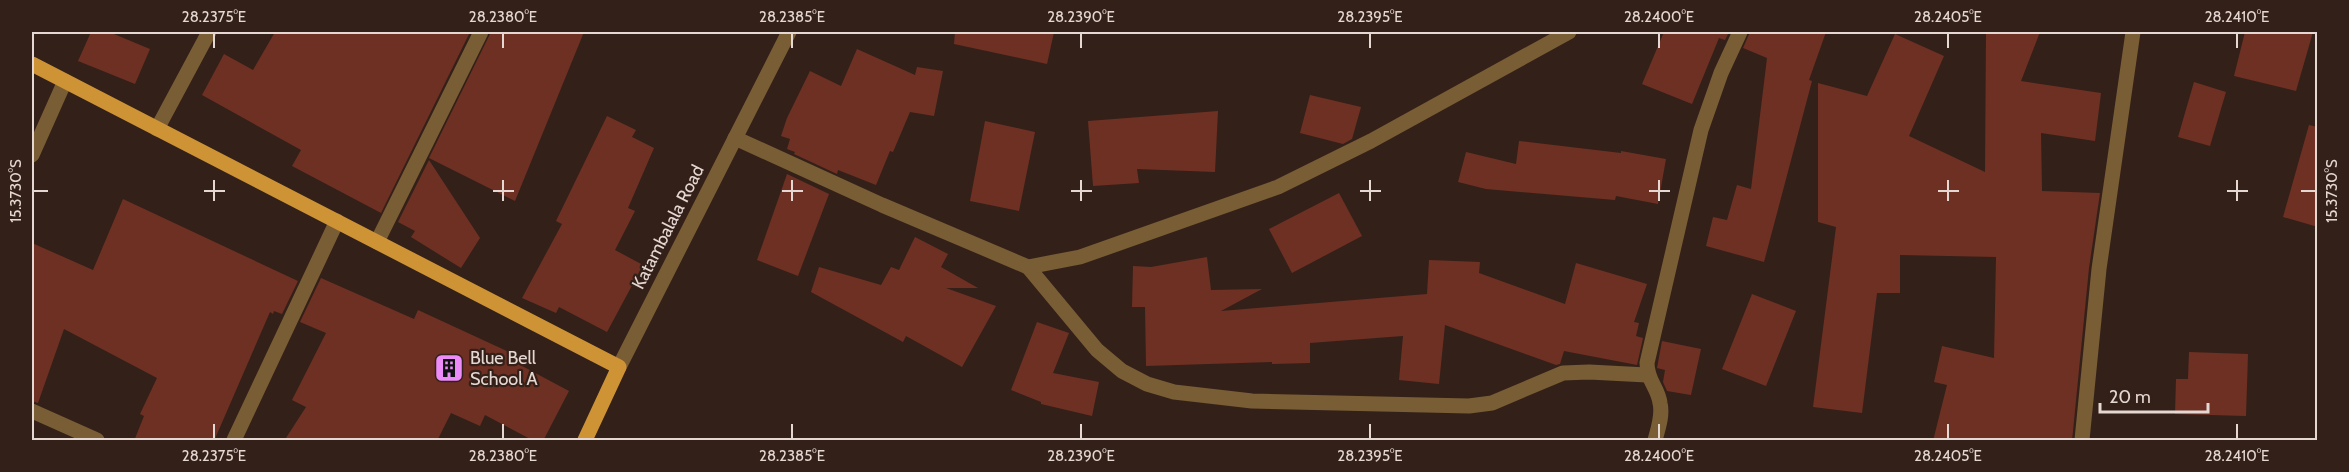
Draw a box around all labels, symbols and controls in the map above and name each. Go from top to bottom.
text: 28.2375°E [182,8,246,26]
text: 28.2380°E [469,8,537,26]
text: 28.2385°E [759,8,825,26]
text: 28.2390°E [1047,8,1115,26]
text: 28.2395°E [1337,8,1403,26]
text: 28.2400°E [1624,8,1694,26]
text: 28.2405°E [1914,8,1982,26]
text: 28.2410°E [2205,8,2269,26]
text: 15.3730°S [7,159,25,223]
text: 15.3730°S [2323,159,2341,223]
street label: Katambalala Road [627,161,709,293]
place label: Blue Bell School A [470,347,538,390]
building icon: Blue Bell School A [433,352,465,384]
scale bar [2100,376,2208,414]
text: 20 m [2109,386,2151,408]
text: 28.2375°E [182,447,246,465]
text: 28.2380°E [469,447,537,465]
text: 28.2385°E [759,447,825,465]
text: 28.2390°E [1047,447,1115,465]
text: 28.2395°E [1337,447,1403,465]
text: 28.2400°E [1624,447,1694,465]
text: 28.2405°E [1914,447,1982,465]
text: 28.2410°E [2205,447,2269,465]

